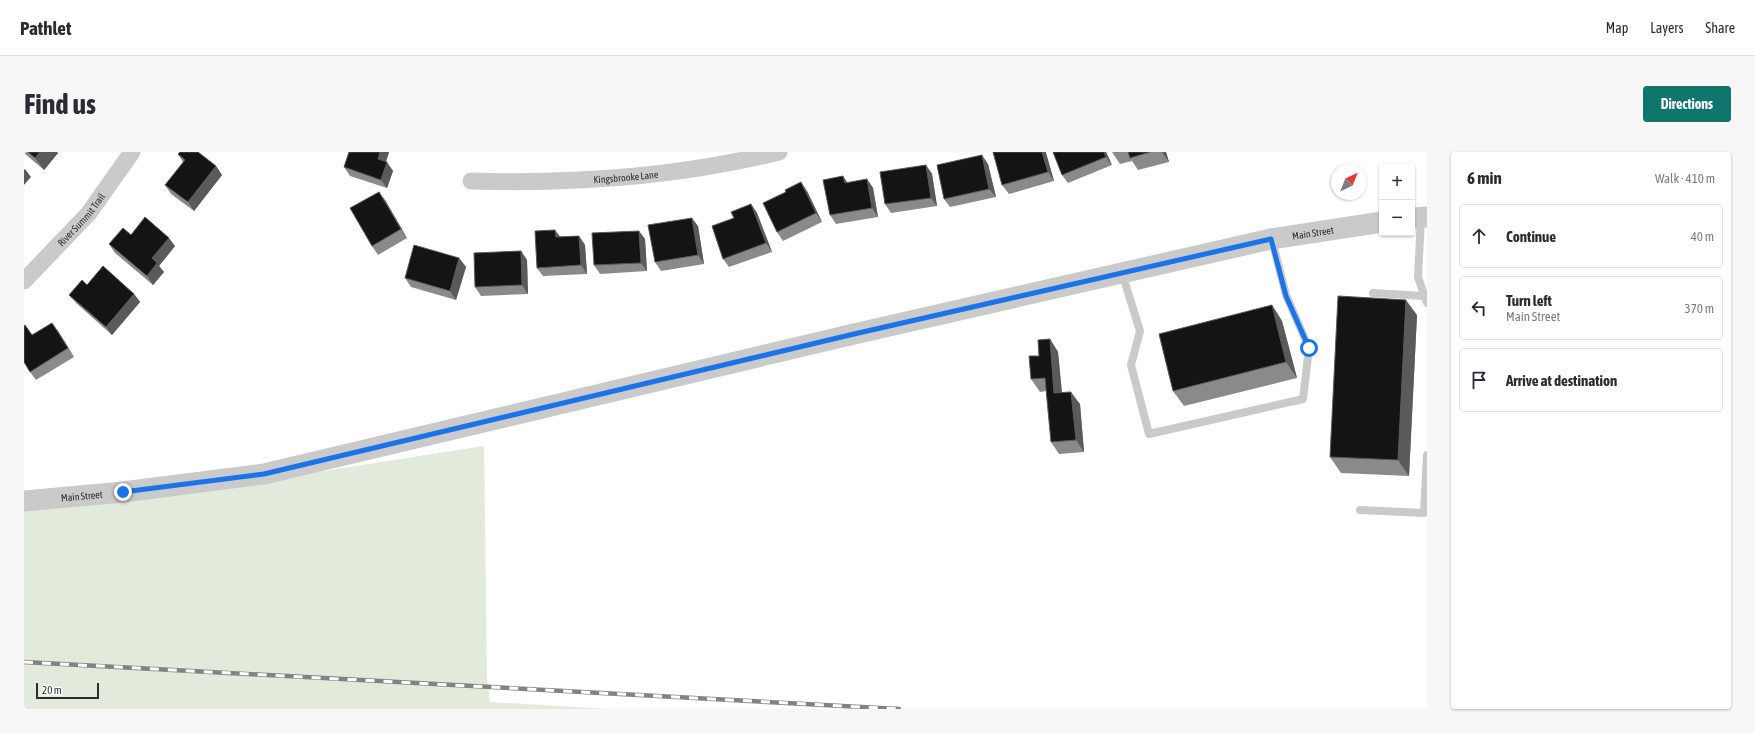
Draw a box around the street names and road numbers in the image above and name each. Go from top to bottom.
street label: Kingsbrooke Lane [593,168,659,185]
street label: River Summit Trail [55,191,107,248]
street label: Main Street [1291,224,1335,241]
street label: Main Street [60,488,103,503]

